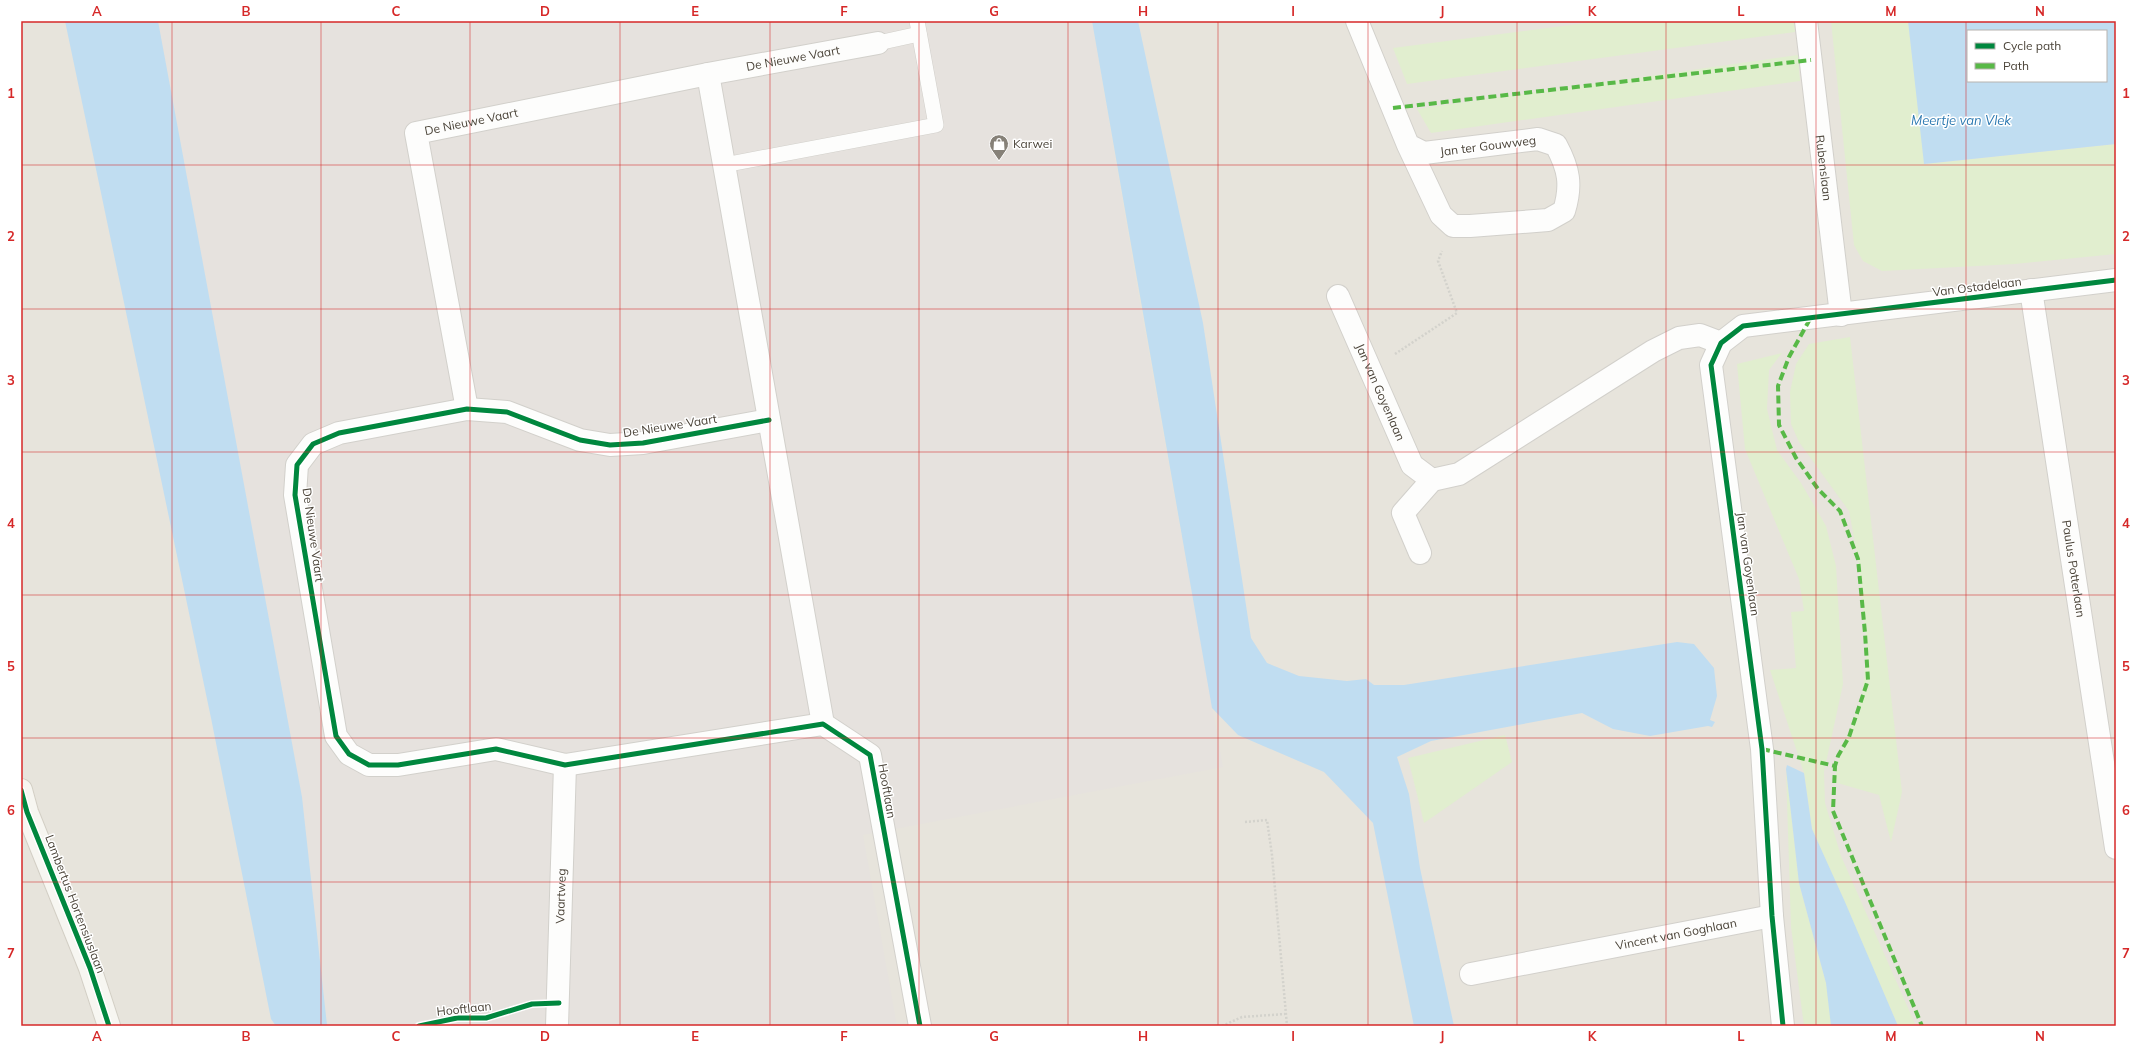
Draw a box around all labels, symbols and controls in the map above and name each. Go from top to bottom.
text: A [92,3,102,19]
text: B [242,3,251,19]
text: C [392,3,401,19]
text: D [540,3,550,19]
text: E [691,3,699,19]
text: F [840,3,848,19]
text: G [989,3,999,19]
text: H [1138,3,1148,19]
text: I [1291,3,1295,19]
text: J [1440,3,1444,19]
text: K [1588,3,1598,19]
text: L [1737,3,1745,19]
text: M [1885,3,1897,19]
text: N [2035,3,2045,19]
legend [1967,30,2107,82]
text: Cycle path [2003,38,2061,53]
street label: De Nieuwe Vaart [745,42,841,74]
text: Path [2003,58,2029,73]
text: 1 [7,85,15,101]
text: 1 [2122,85,2130,101]
street label: De Nieuwe Vaart [423,105,519,138]
water label: Meertje van Vlek [1911,112,2011,128]
street label: Jan ter Gouwweg [1439,132,1537,159]
shop icon: Karwei [988,133,1010,161]
street label: Rubenslaan [1813,134,1835,202]
place label: Karwei [1013,136,1052,151]
text: 2 [7,228,15,244]
text: 2 [2122,228,2130,244]
street label: Van Ostadelaan [1932,274,2022,299]
street label: Jan van Goyenlaan [1353,341,1408,443]
text: 3 [7,372,15,388]
text: 3 [2122,372,2130,388]
street label: De Nieuwe Vaart [622,411,718,440]
street label: De Nieuwe Vaart [299,487,328,583]
street label: Jan van Goyenlaan [1734,511,1763,617]
text: 4 [7,515,15,531]
text: 4 [2122,515,2130,531]
street label: Paulus Potterlaan [2059,519,2089,618]
text: 5 [7,658,15,674]
text: 5 [2122,658,2130,674]
street label: Hooftlaan [875,762,900,819]
text: 6 [7,802,15,818]
text: 6 [2122,802,2130,818]
street label: Lambertus Hortensiuslaan [42,832,109,975]
street label: Vaartweg [552,868,569,924]
street label: Vincent van Goghlaan [1614,915,1738,953]
text: 7 [7,945,15,961]
text: 7 [2122,945,2130,961]
street label: Hooftlaan [436,998,492,1019]
text: A [92,1028,102,1044]
text: B [242,1028,251,1044]
text: C [392,1028,401,1044]
text: D [540,1028,550,1044]
text: E [691,1028,699,1044]
text: F [840,1028,848,1044]
text: G [989,1028,999,1044]
text: H [1138,1028,1148,1044]
text: I [1291,1028,1295,1044]
text: J [1440,1028,1444,1044]
text: K [1588,1028,1598,1044]
text: L [1737,1028,1745,1044]
text: M [1885,1028,1897,1044]
text: N [2035,1028,2045,1044]

